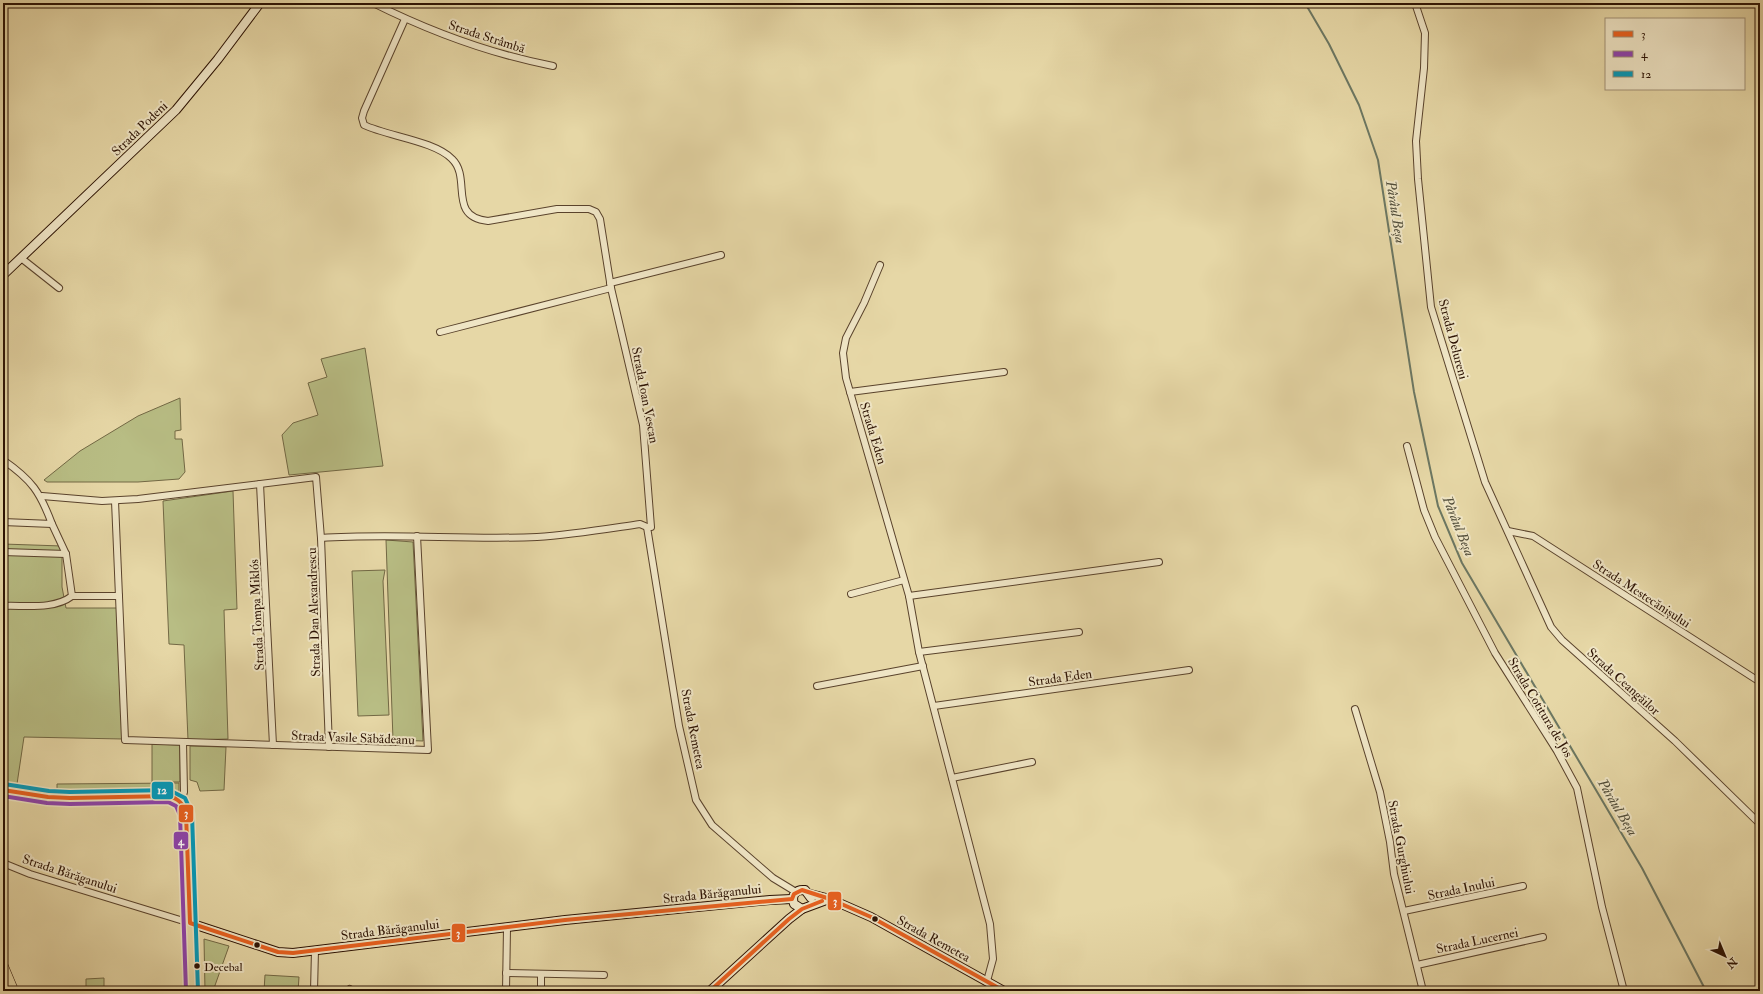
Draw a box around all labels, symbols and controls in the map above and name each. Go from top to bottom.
street label: Strada Strâmbă [446,17,528,57]
legend [1605,18,1745,90]
text: 3 [1641,27,1646,42]
text: 4 [1641,47,1648,62]
text: 12 [1641,67,1651,82]
street label: Strada Podeni [108,98,171,159]
water label: Pârâul Beșa [1382,179,1409,245]
street label: Strada Delureni [1435,297,1472,382]
street label: Strada Ioan Vescan [628,346,662,445]
street label: Strada Eden [856,400,890,467]
water label: Pârâul Beșa [1438,493,1478,559]
street label: Strada Dan Alexandrescu [304,547,324,677]
street label: Strada Mestecănișului [1590,556,1694,632]
street label: Strada Tompa Miklós [246,558,269,671]
street label: Strada Ceangăilor [1584,645,1663,719]
street label: Strada Cotitura de Jos [1504,655,1577,761]
street label: Strada Eden [1027,666,1093,690]
street label: Strada Remetea [677,688,709,771]
street label: Strada Vasile Săbădeanu [291,728,415,748]
water label: Pârâul Beșa [1593,775,1641,839]
line badge: 12 [151,781,174,800]
text: 12 [157,784,167,797]
street label: Strada Gurghiului [1384,799,1418,896]
line badge: 3 [178,804,194,823]
text: 3 [184,807,188,820]
line badge: 4 [173,831,189,850]
text: 4 [177,835,185,849]
street label: Strada Bărăganului [20,851,120,897]
street label: Strada Inului [1426,874,1497,904]
street label: Strada Bărăganului [662,881,763,907]
line badge: 3 [827,891,842,911]
text: 3 [833,895,837,908]
street label: Strada Remetea [894,912,973,966]
unlabelled marker [870,914,880,924]
street label: Strada Bărăganului [340,916,441,944]
line badge: 3 [451,923,466,943]
street label: Strada Lucernei [1435,924,1520,957]
text: 3 [456,927,460,940]
north arrow [1705,936,1745,976]
unlabelled marker [252,940,262,950]
text: N [1723,954,1740,972]
place label: Decebal [204,960,243,975]
marker: Decebal [192,961,202,971]

